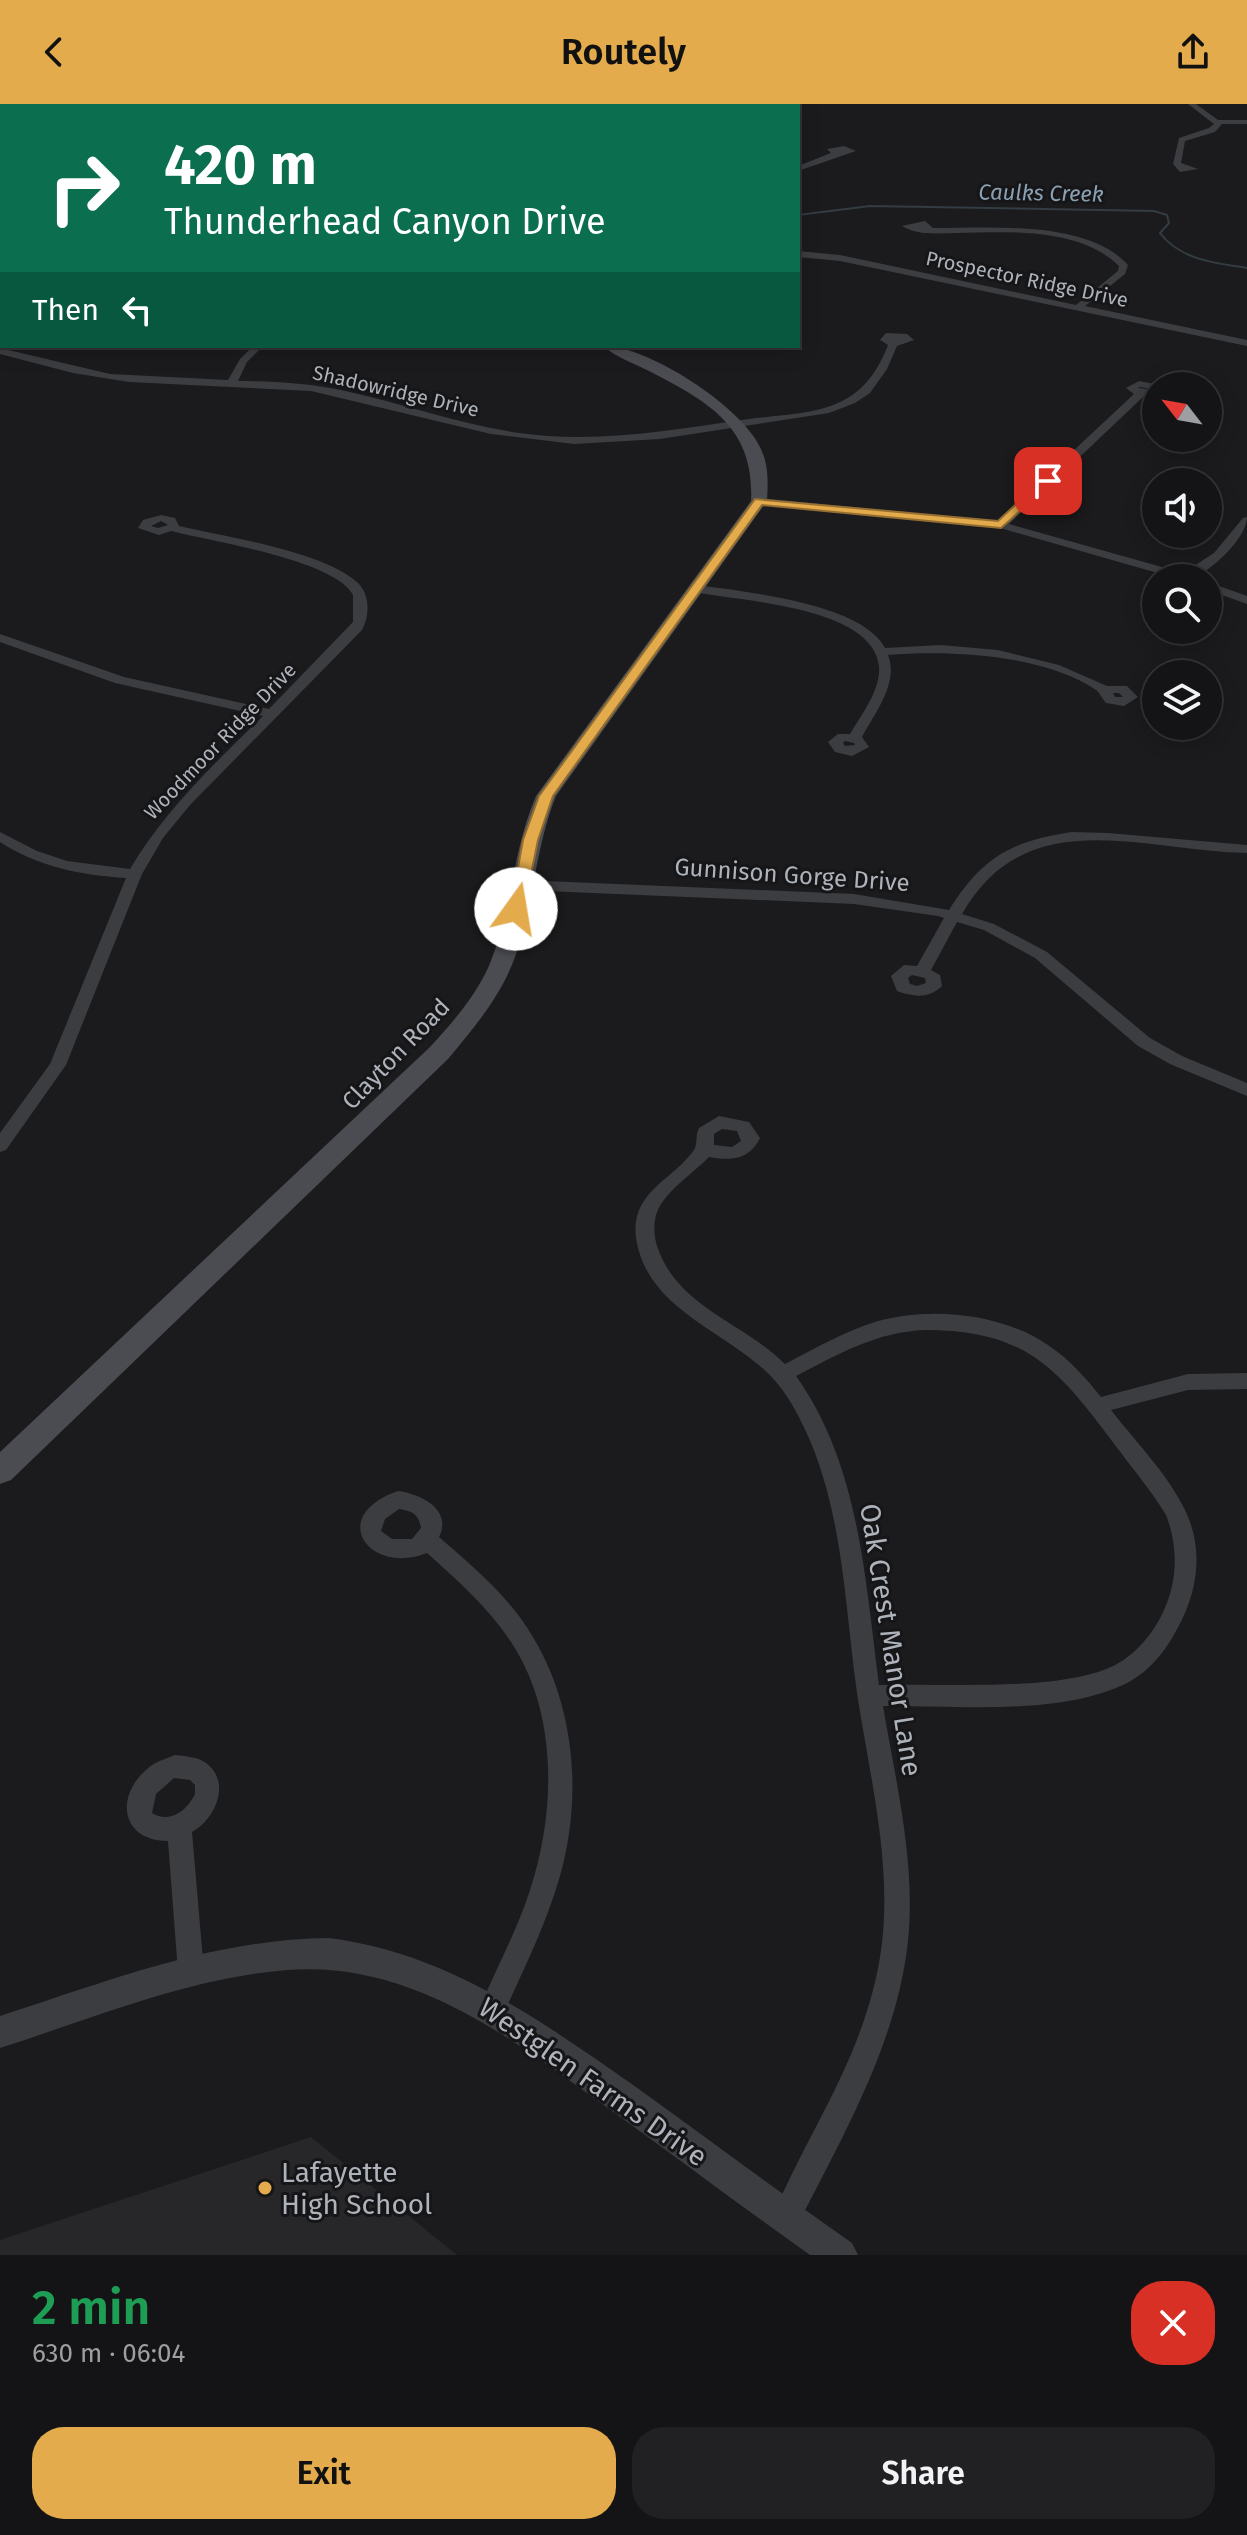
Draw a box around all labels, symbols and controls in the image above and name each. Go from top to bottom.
icon: back [32,30,76,74]
text: Routely [561,30,686,74]
icon: share [1171,30,1215,74]
text: 420 m [164,132,317,199]
icon: right [32,136,136,240]
water label: Caulks Creek [978,178,1104,208]
text: Thunderhead Canyon Drive [164,200,606,244]
street label: Prospector Ridge Drive [924,246,1130,312]
icon: left [115,288,159,332]
text: Then [32,292,99,328]
street label: Shadowridge Drive [310,360,482,422]
north arrow [1142,372,1222,452]
map controls [1142,372,1222,740]
pin [1014,447,1082,515]
icon: arrive [1026,459,1070,503]
button: sound [1142,468,1222,548]
button: search [1142,564,1222,644]
street label: Woodmoor Ridge Drive [139,658,301,824]
button: layers [1142,660,1222,740]
street label: Gunnison Gorge Drive [674,853,910,897]
position arrow [474,867,558,951]
street label: Clayton Road [336,993,456,1115]
street label: Oak Crest Manor Lane [853,1501,929,1779]
street label: Westglen Farms Drive [473,1991,713,2173]
place label: Lafayette High School [281,2156,432,2221]
marker: Lafayette High School [256,2179,274,2197]
text: 2 min [32,2279,150,2337]
button: close [1131,2281,1215,2365]
text: 630 m · 06:04 [32,2338,185,2369]
button: Exit [32,2427,616,2519]
button: Share [632,2427,1215,2519]

